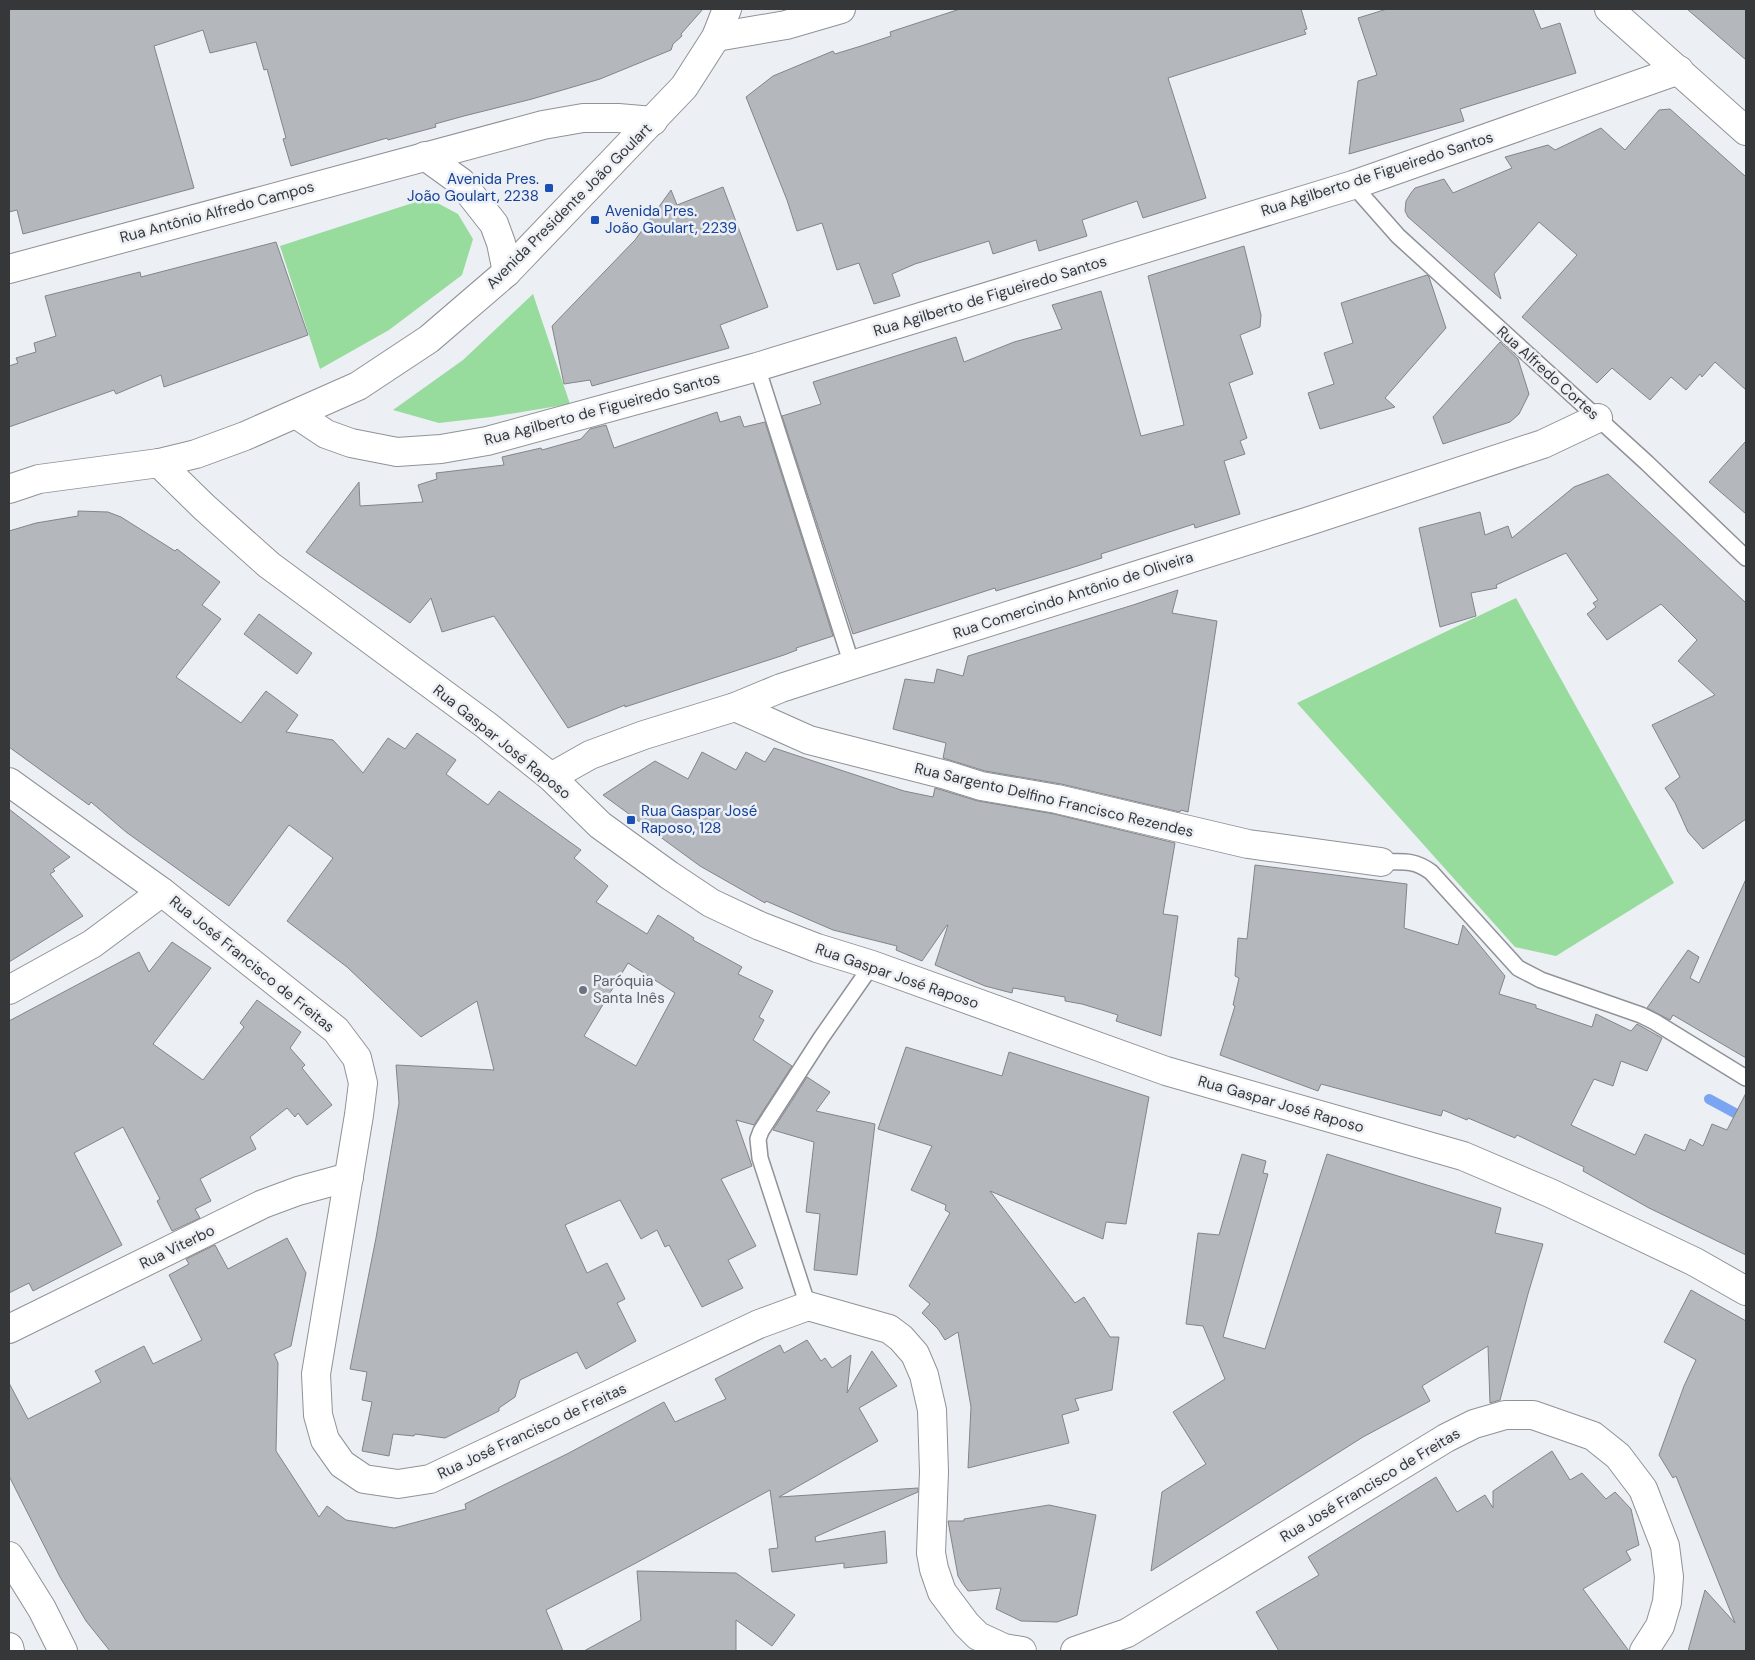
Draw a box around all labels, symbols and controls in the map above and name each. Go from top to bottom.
street label: Avenida Presidente João Goulart [482,119,656,293]
street label: Rua Agilberto de Figueiredo Santos [1258,127,1496,221]
place label: Avenida Pres. João Goulart, 2238 [407,169,539,206]
street label: Rua Antônio Alfredo Campos [118,176,316,248]
marker: Avenida Pres. João Goulart, 2238 [543,182,555,194]
place label: Avenida Pres. João Goulart, 2239 [605,201,737,238]
marker: Avenida Pres. João Goulart, 2239 [589,214,601,226]
street label: Rua Agilberto de Figueiredo Santos [871,251,1109,341]
street label: Rua Alfredo Cortes [1493,322,1603,424]
street label: Rua Agilberto de Figueiredo Santos [482,368,722,450]
street label: Rua Comercindo Antônio de Oliveira [950,547,1196,643]
street label: Rua Gaspar José Raposo [429,680,575,804]
street label: Rua Sargento Delfino Francisco Rezendes [913,758,1195,842]
place label: Rua Gaspar José Raposo, 128 [641,801,757,838]
marker: Rua Gaspar José Raposo, 128 [625,814,637,826]
street label: Rua José Francisco de Freitas [165,891,339,1037]
street label: Rua Gaspar José Raposo [813,939,982,1013]
place label: Paróquia Santa Inês [593,971,665,1008]
marker: Paróquia Santa Inês [577,984,589,996]
street label: Rua Gaspar José Raposo [1196,1071,1366,1137]
street label: Rua Viterbo [136,1220,218,1274]
street label: Rua José Francisco de Freitas [434,1378,630,1484]
street label: Rua José Francisco de Freitas [1276,1423,1464,1547]

